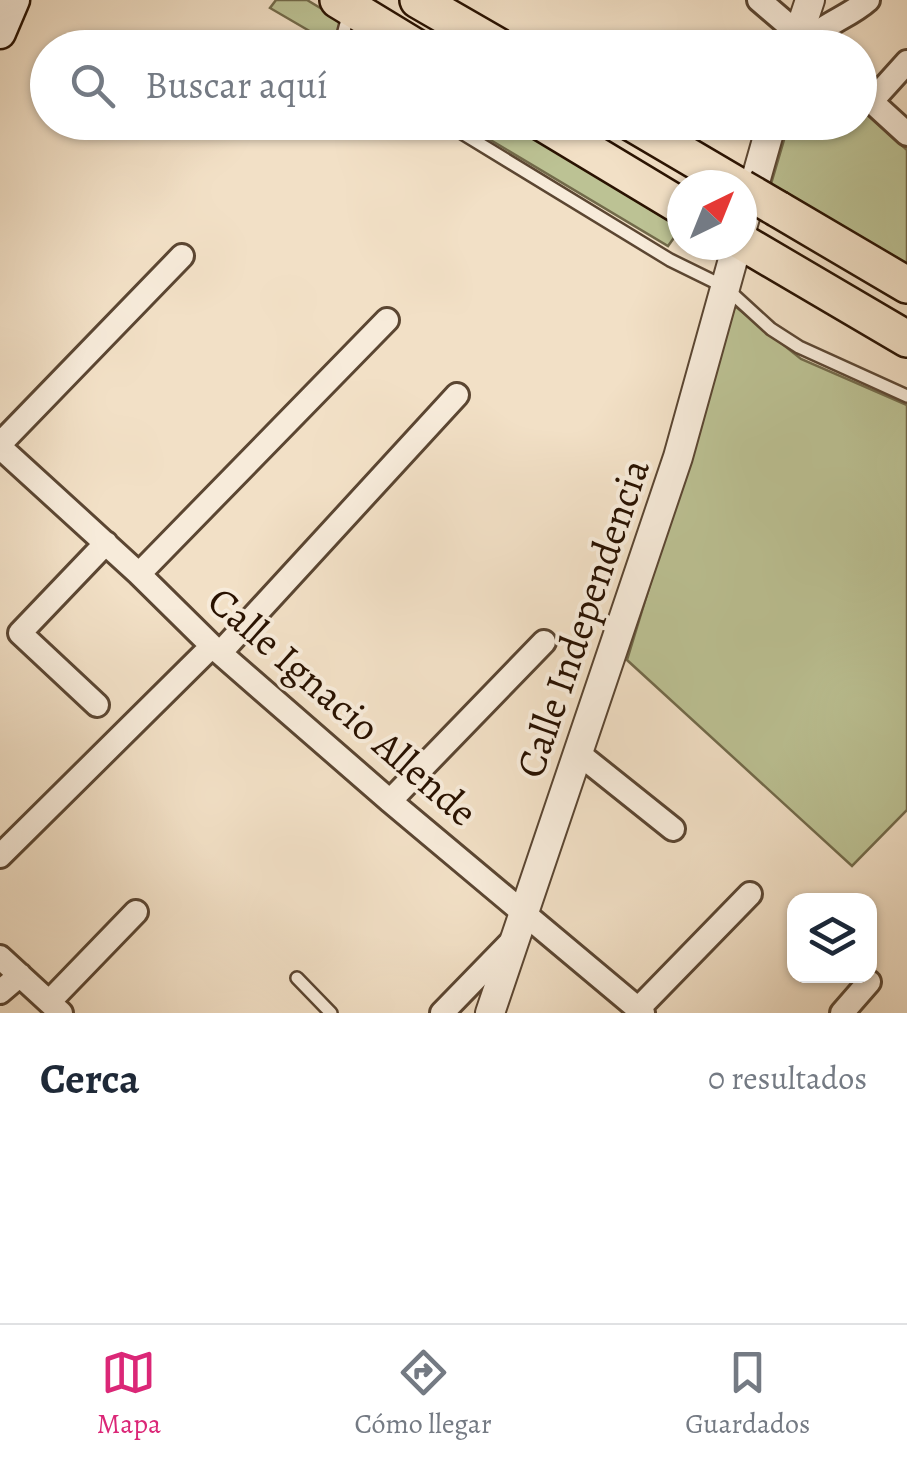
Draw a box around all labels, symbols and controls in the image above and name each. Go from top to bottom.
search box [30,30,877,140]
icon: search [65,58,120,113]
text: Buscar aquí [145,59,328,111]
north arrow [667,170,757,260]
street label: Calle Independencia [502,451,663,785]
street label: Calle Ignacio Allende [196,574,489,839]
map controls [787,893,877,983]
button: layers [787,893,877,983]
text: Cerca [40,1050,139,1107]
text: 0 resultados [708,1056,867,1100]
tab: Mapa [97,1345,161,1443]
tab: Cómo llegar [355,1345,492,1443]
tab: Guardados [685,1345,810,1443]

